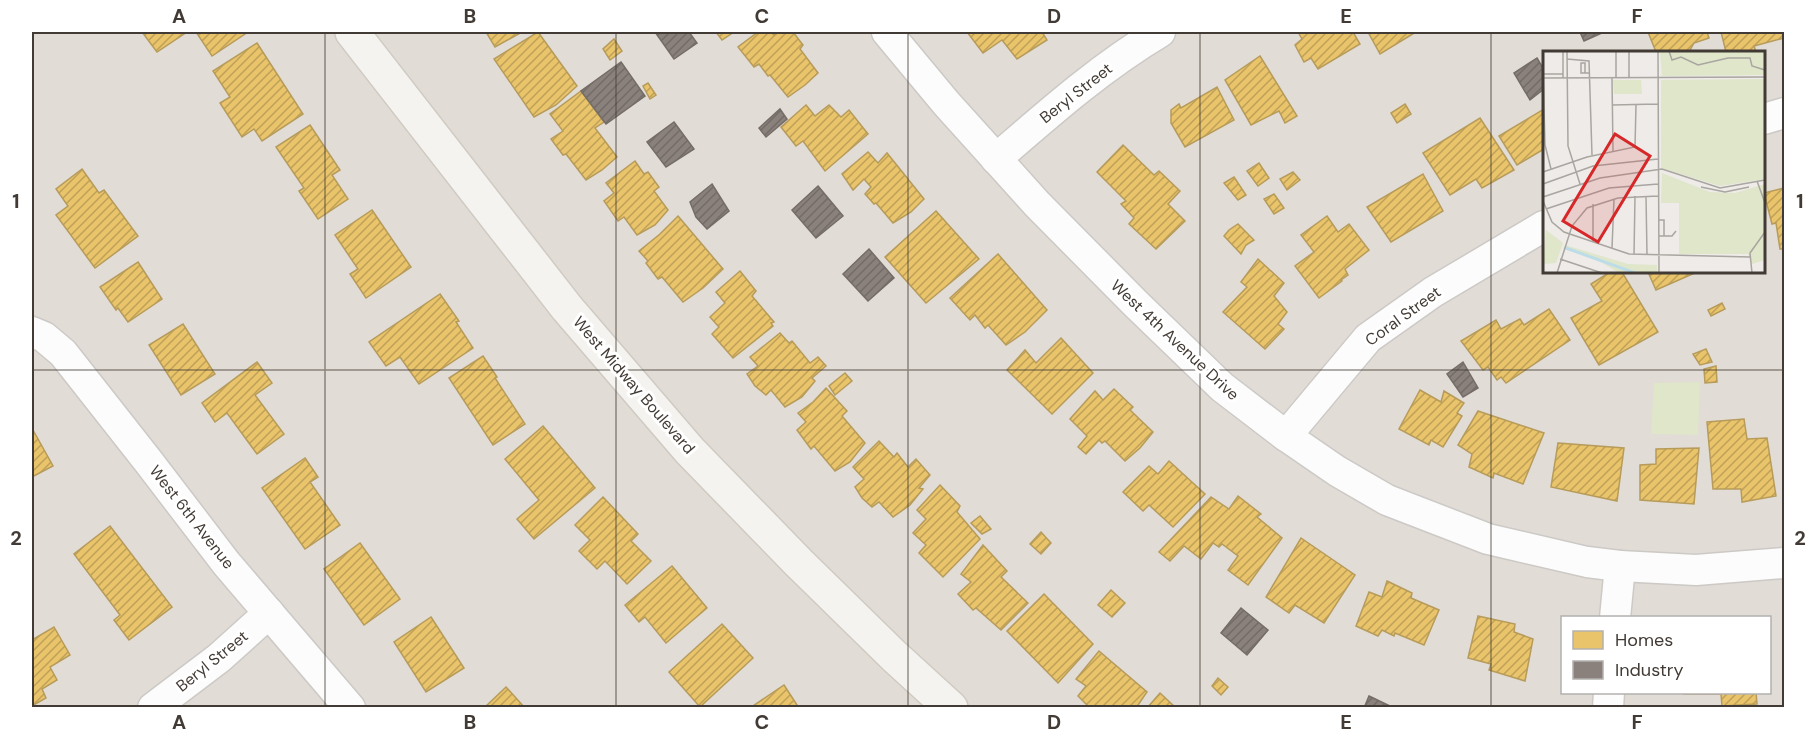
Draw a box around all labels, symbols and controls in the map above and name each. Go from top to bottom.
text: A [172,3,186,29]
text: B [464,3,476,29]
text: C [755,3,769,29]
text: D [1047,3,1061,29]
text: E [1340,3,1352,29]
text: F [1631,3,1643,29]
inset map [1543,51,1765,273]
street label: Beryl Street [1035,58,1117,128]
text: 1 [12,188,20,214]
text: 1 [1796,188,1804,214]
street label: West 4th Avenue Drive [1106,275,1244,405]
street label: Coral Street [1361,281,1445,351]
street label: West Midway Boulevard [568,312,700,458]
street label: West 6th Avenue [145,461,239,573]
text: 2 [10,525,22,551]
text: 2 [1794,525,1806,551]
legend [1561,616,1771,694]
street label: Beryl Street [172,626,252,696]
text: Homes [1615,628,1673,652]
text: Industry [1615,658,1684,682]
text: A [172,709,186,735]
text: B [464,709,476,735]
text: C [755,709,769,735]
text: D [1047,709,1061,735]
text: E [1340,709,1352,735]
text: F [1631,709,1643,735]

